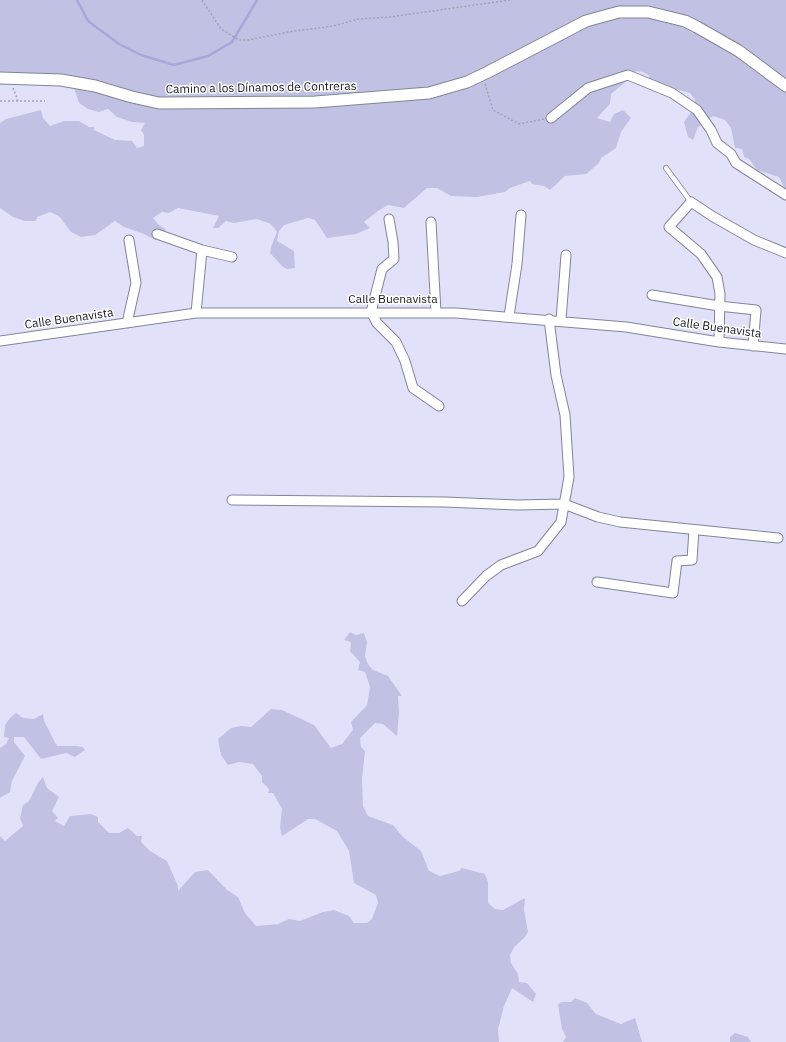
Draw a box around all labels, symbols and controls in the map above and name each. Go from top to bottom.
street label: Camino a los Dínamos de Contreras [165,79,357,97]
street label: Calle Buenavista [348,293,438,307]
street label: Calle Buenavista [24,306,114,332]
street label: Calle Buenavista [672,315,762,341]

